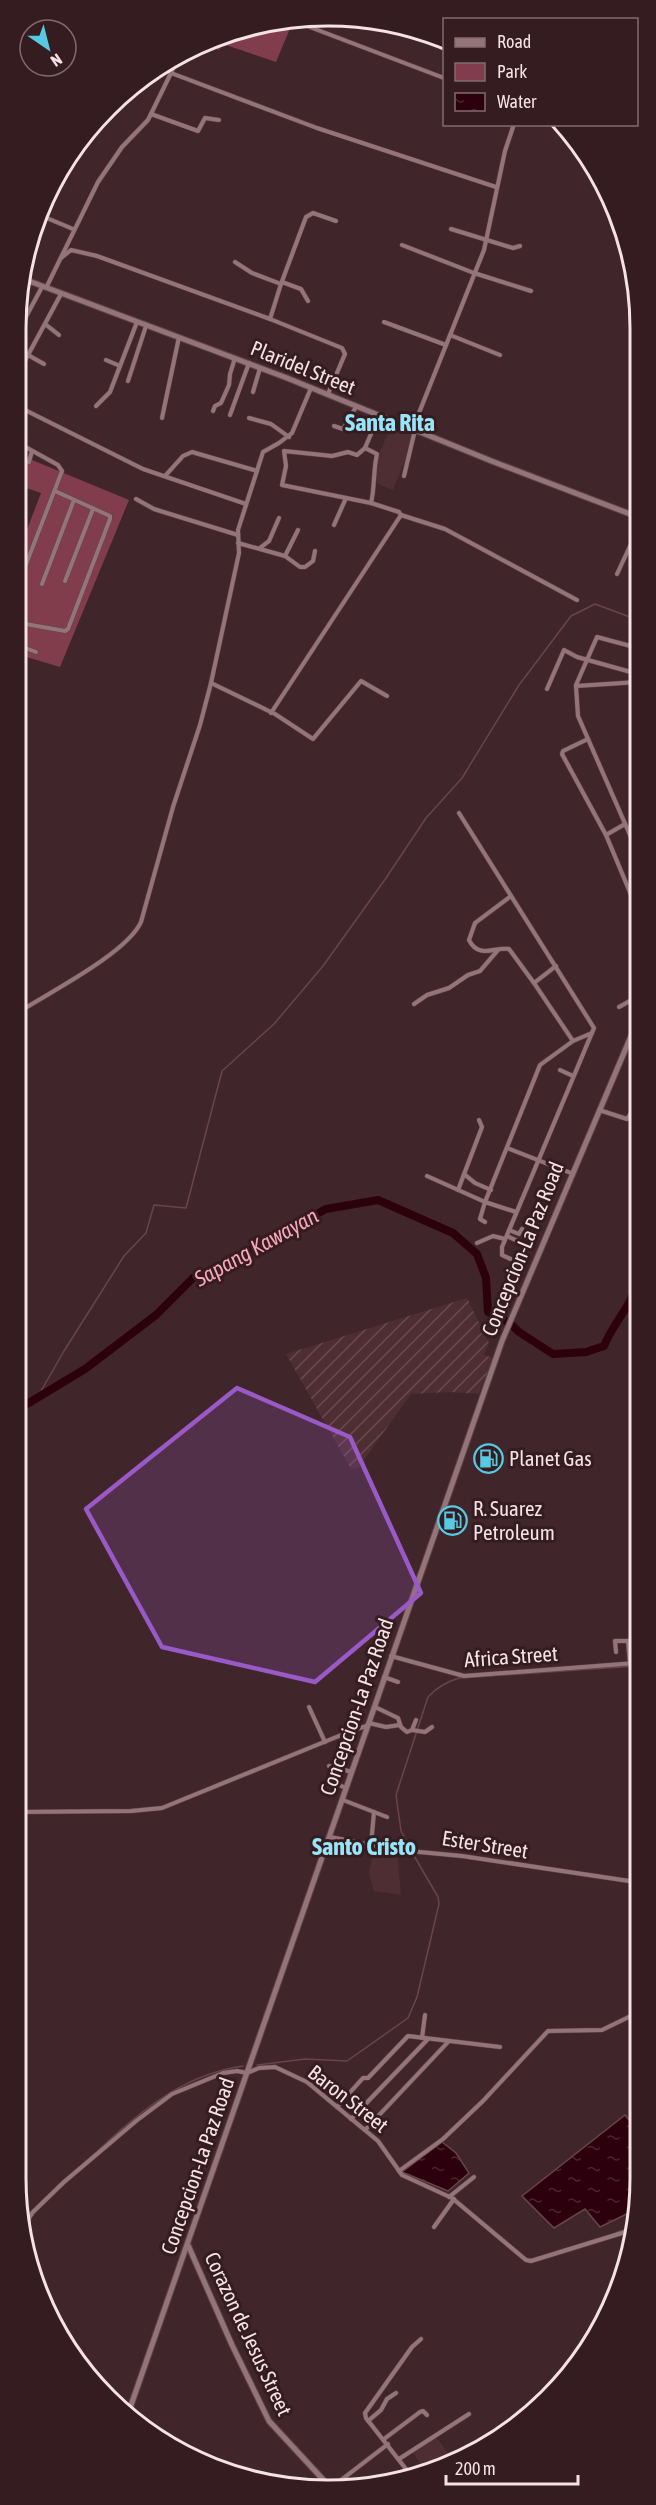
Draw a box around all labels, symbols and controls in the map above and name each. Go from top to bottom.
north arrow [18,18,78,78]
legend [443,18,638,126]
text: Road [497,31,531,52]
text: N [48,50,66,70]
text: Park [497,61,527,82]
text: Water [497,91,537,112]
street label: Plaridel Street [248,335,359,399]
district label: Santa Rita [345,409,435,436]
street label: Concepcion-La Paz Road [476,1158,568,1339]
water label: Sapang Kawayan [189,1202,323,1292]
fuel station icon: Planet Gas [472,1443,504,1475]
place label: Planet Gas [509,1446,592,1470]
place label: R. Suarez Petroleum [473,1496,555,1544]
fuel station icon: R. Suarez Petroleum [436,1505,468,1537]
street label: Concepcion-La Paz Road [314,1615,398,1798]
street label: Africa Street [463,1641,558,1671]
street label: Ester Street [440,1825,530,1863]
district label: Santo Cristo [312,1833,416,1860]
street label: Baron Street [304,2060,393,2137]
street label: Concepcion-La Paz Road [155,2074,239,2257]
street label: Corazon de Jesus Street [200,2248,297,2419]
scale bar [446,2448,578,2486]
text: 200 m [455,2458,496,2479]

